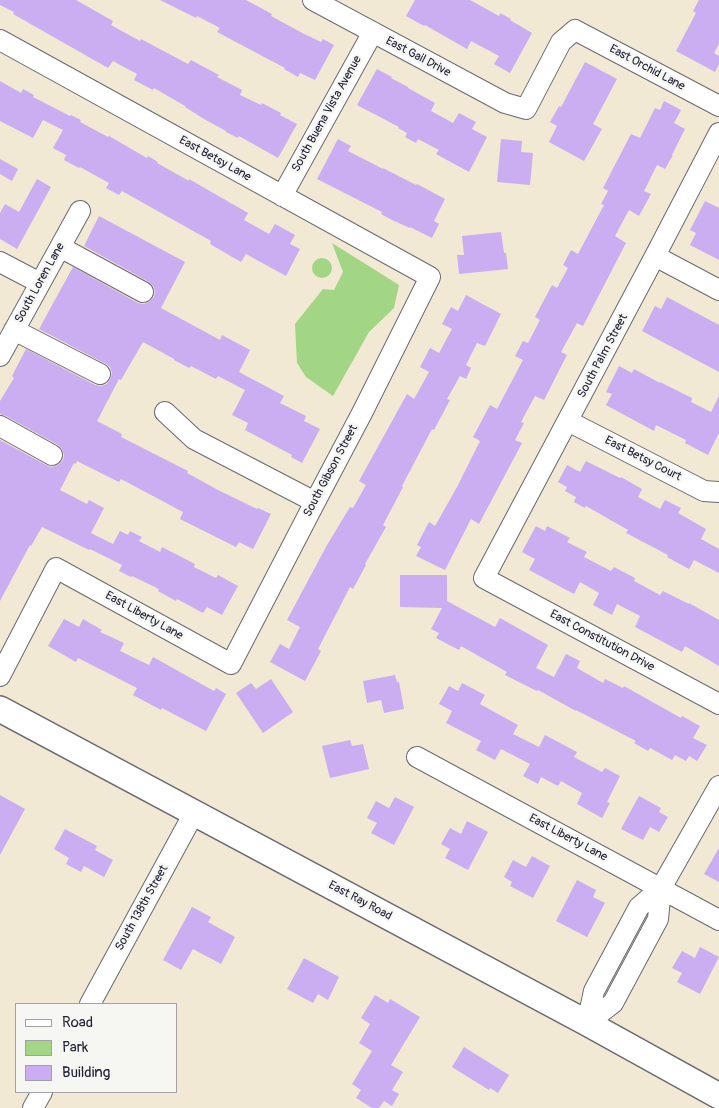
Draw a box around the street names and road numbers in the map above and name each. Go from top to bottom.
street label: East Gail Drive [383,34,453,80]
street label: East Orchid Lane [607,42,687,94]
street label: South Buena Vista Avenue [289,53,365,175]
street label: East Betsy Lane [177,133,253,185]
street label: South Loren Lane [12,240,68,326]
street label: South Palm Street [575,312,631,400]
street label: South Gibson Street [301,423,361,519]
street label: East Betsy Court [602,433,684,485]
street label: East Liberty Lane [103,589,185,643]
street label: East Constitution Drive [547,607,657,675]
street label: East Liberty Lane [526,811,610,865]
street label: South 138th Street [113,863,171,953]
street label: East Ray Road [326,878,394,924]

